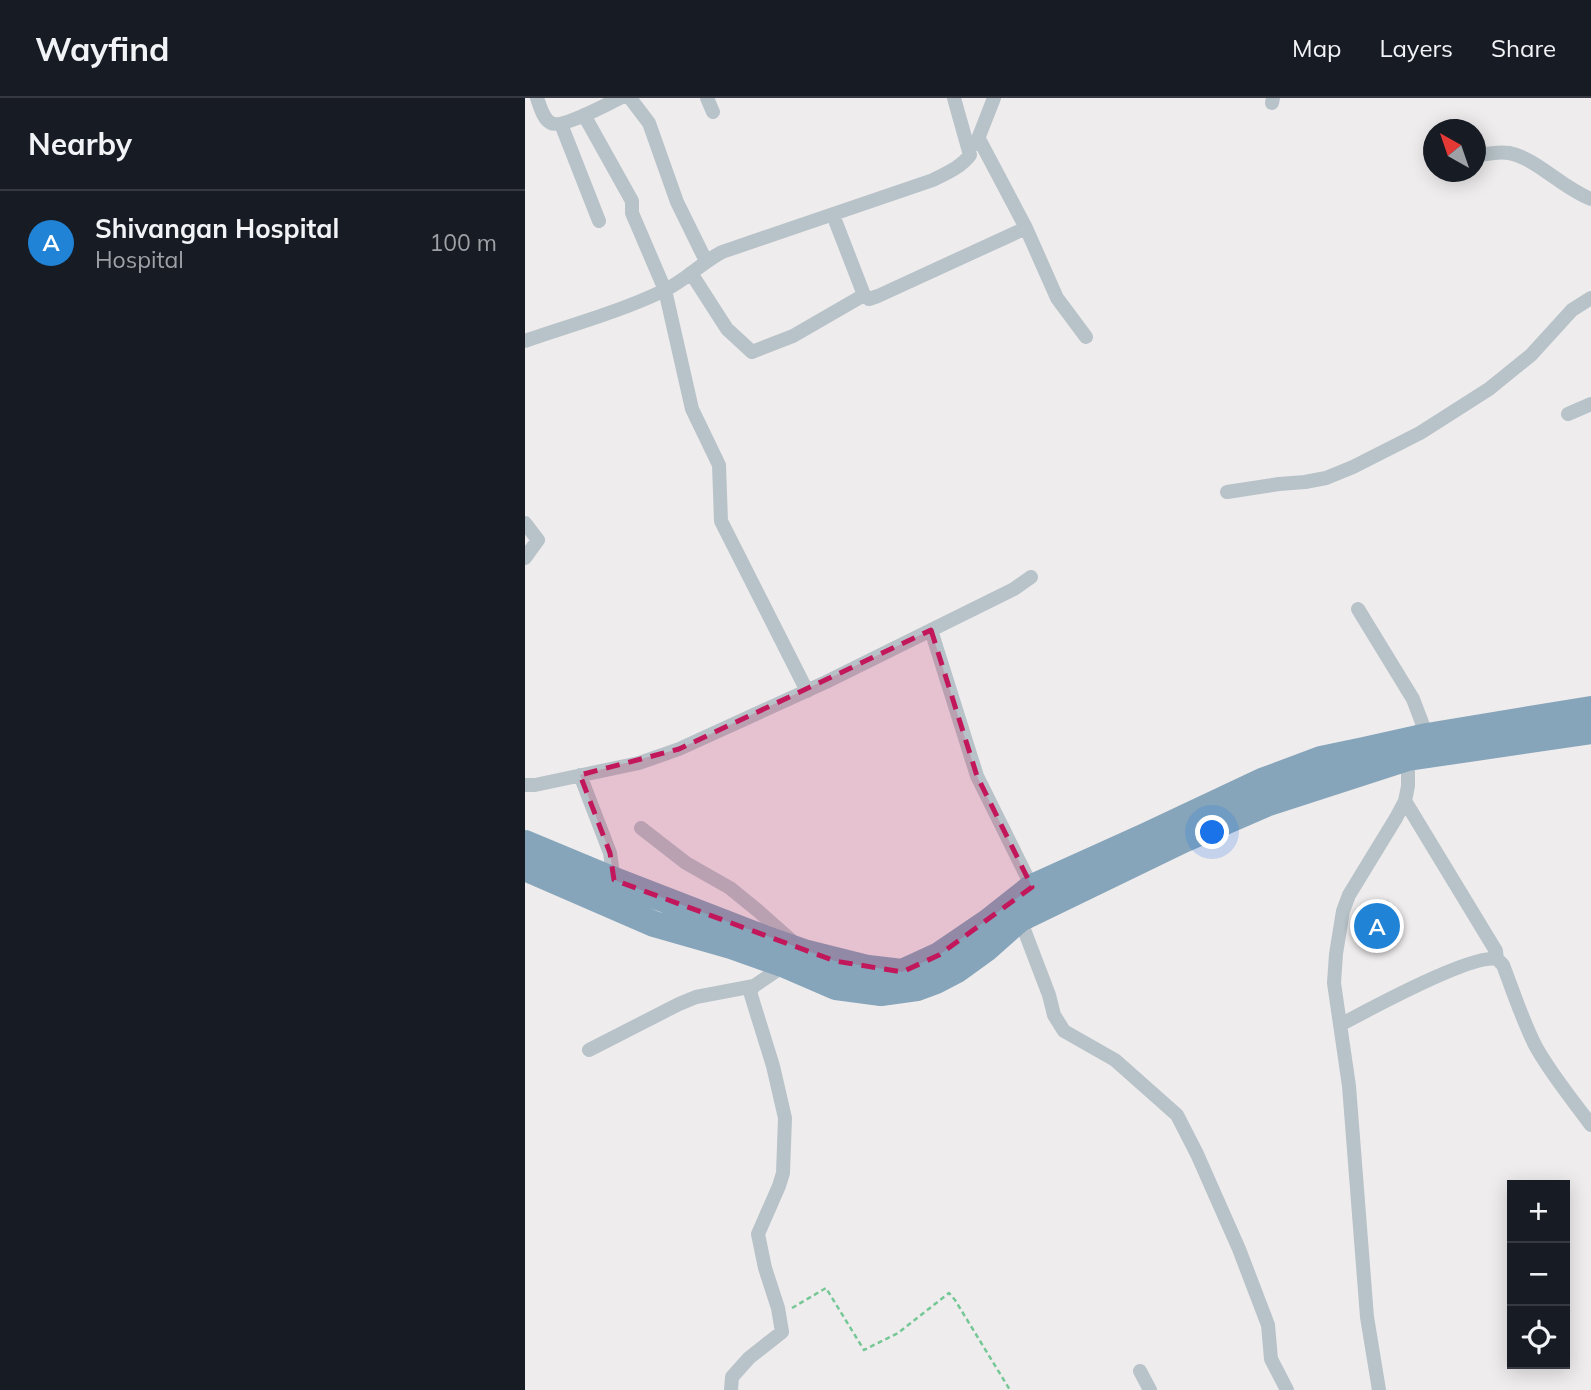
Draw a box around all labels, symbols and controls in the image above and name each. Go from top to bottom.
text: Wayfind [35,28,170,69]
text: Map [1292,33,1341,63]
text: Layers [1379,33,1453,63]
text: Share [1491,33,1556,63]
north arrow [1423,119,1486,182]
text: Nearby [28,125,132,163]
text: Shivangan Hospital [95,212,339,245]
text: A [42,228,60,257]
text: 100 m [429,228,497,257]
text: Hospital [95,245,184,274]
your location [1195,815,1229,849]
pin: A [1354,900,1400,952]
map controls [1507,1180,1570,1369]
button: + [1507,1180,1570,1243]
button: − [1507,1243,1570,1306]
button: locate [1507,1306,1570,1369]

